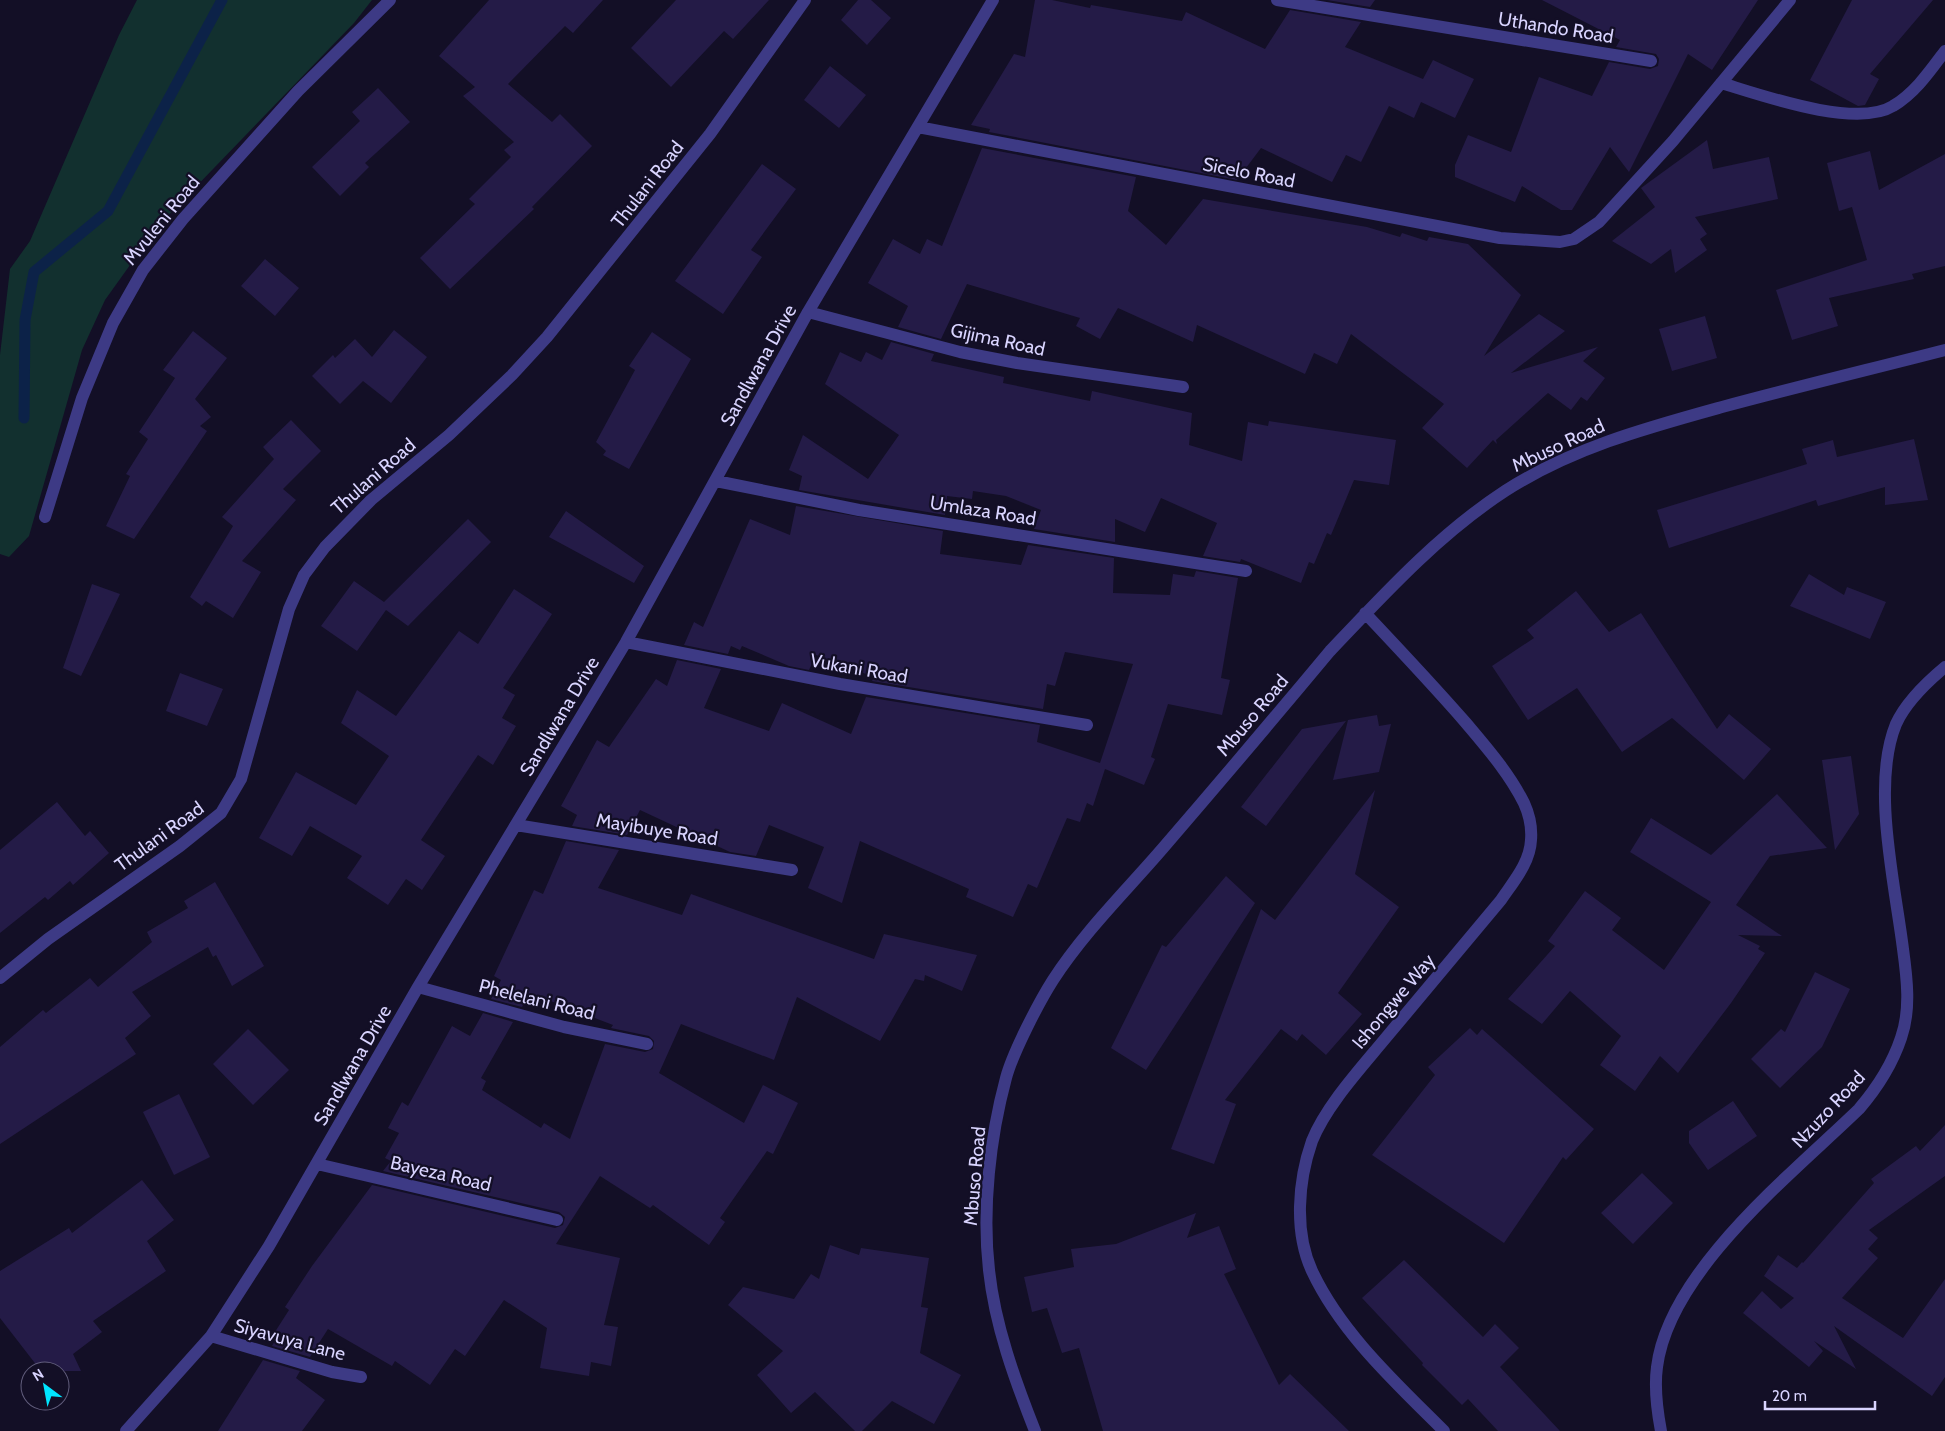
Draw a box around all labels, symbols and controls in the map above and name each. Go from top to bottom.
street label: Uthando Road [1497,7,1615,48]
street label: Thulani Road [606,136,688,232]
street label: Sicelo Road [1201,152,1297,193]
street label: Mvuleni Road [118,171,204,270]
street label: Sandlwana Drive [716,300,801,430]
street label: Gijima Road [949,318,1047,361]
street label: Mbuso Road [1508,414,1608,477]
street label: Thulani Road [327,434,420,519]
street label: Umlaza Road [928,491,1038,530]
street label: Vukani Road [808,649,909,688]
street label: Sandlwana Drive [515,652,604,780]
street label: Mbuso Road [1212,670,1293,761]
street label: Thulani Road [110,797,208,876]
street label: Mayibuye Road [594,809,719,850]
street label: Ishongwe Way [1347,949,1440,1053]
street label: Phelelani Road [477,974,597,1025]
street label: Sandlwana Drive [309,1001,396,1130]
street label: Nzuzo Road [1787,1066,1870,1153]
street label: Mbuso Road [959,1125,990,1227]
street label: Bayeza Road [388,1151,494,1196]
street label: Siyavuya Lane [232,1314,348,1365]
north arrow [20,1361,70,1411]
text: N [29,1365,47,1385]
scale bar [1765,1378,1875,1410]
text: 20 m [1772,1387,1807,1405]

